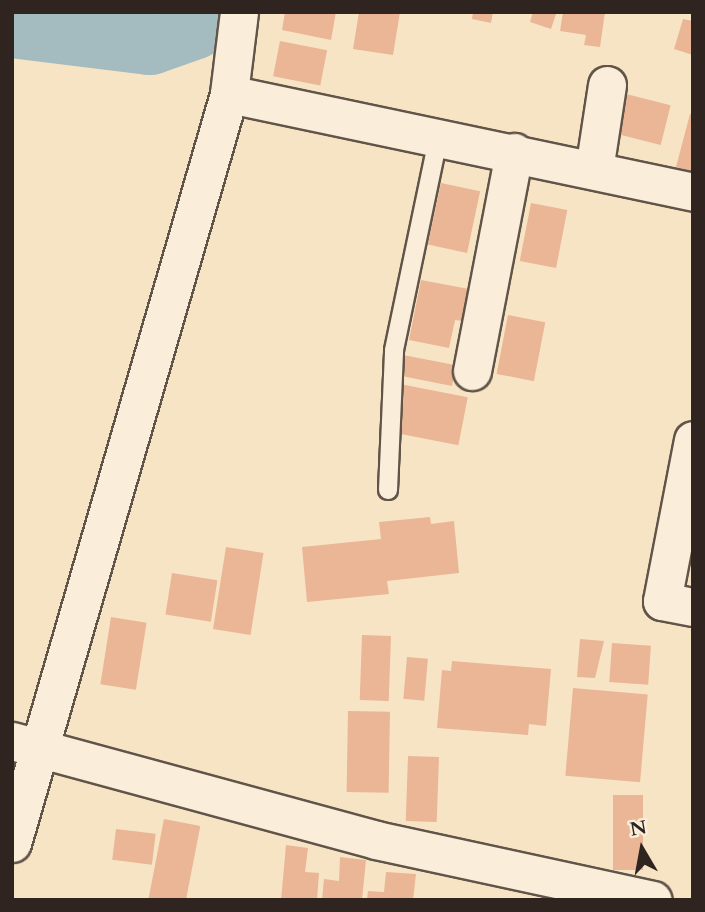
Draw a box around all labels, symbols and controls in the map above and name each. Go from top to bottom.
north arrow [607,814,677,884]
text: N [628,814,649,843]

